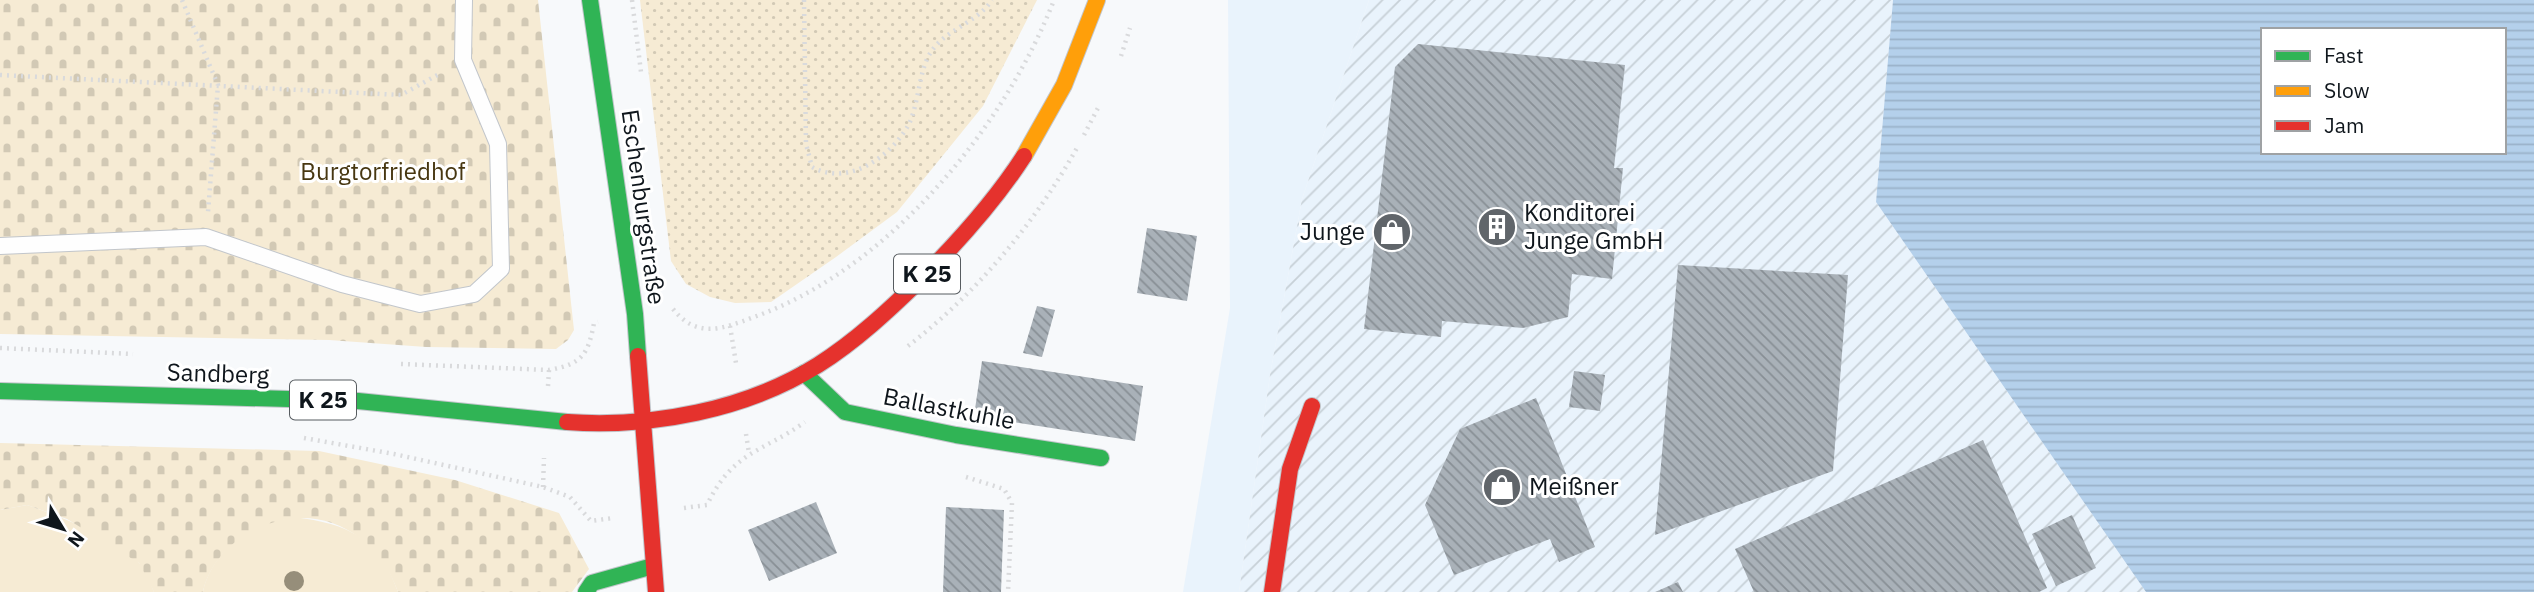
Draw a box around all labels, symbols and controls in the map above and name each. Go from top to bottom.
legend [2261,28,2506,154]
text: Fast [2324,41,2364,69]
text: Slow [2324,76,2370,104]
street label: Eschenburgstraße [614,107,674,306]
text: Jam [2324,111,2364,139]
park label: Burgtorfriedhof [300,155,466,187]
place label: Konditorei Junge GmbH [1524,196,1663,256]
building icon: Konditorei Junge GmbH [1476,206,1518,248]
shop icon: Junge [1371,211,1413,253]
place label: Junge [1300,215,1365,247]
road number: K 25 [894,255,960,294]
street label: Sandberg [166,355,270,391]
road number: K 25 [290,380,356,420]
street label: Ballastkuhle [881,380,1018,436]
shop icon: Meißner [1481,466,1523,508]
place label: Meißner [1529,470,1619,502]
north arrow [28,494,98,564]
text: N [63,527,90,552]

